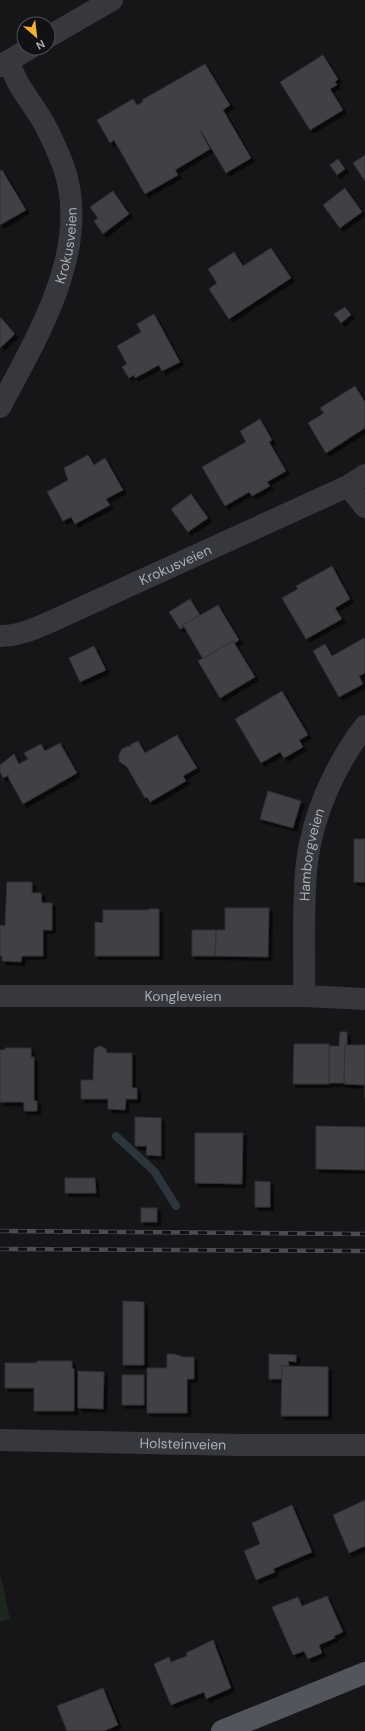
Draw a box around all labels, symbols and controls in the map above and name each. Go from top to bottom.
north arrow [16,16,56,56]
text: N [34,37,48,53]
street label: Krokusveien [51,207,81,286]
street label: Krokusveien [136,541,214,589]
street label: Hamborgveien [295,806,328,901]
street label: Kongleveien [144,987,222,1005]
street label: Holsteinveien [139,1434,226,1454]

